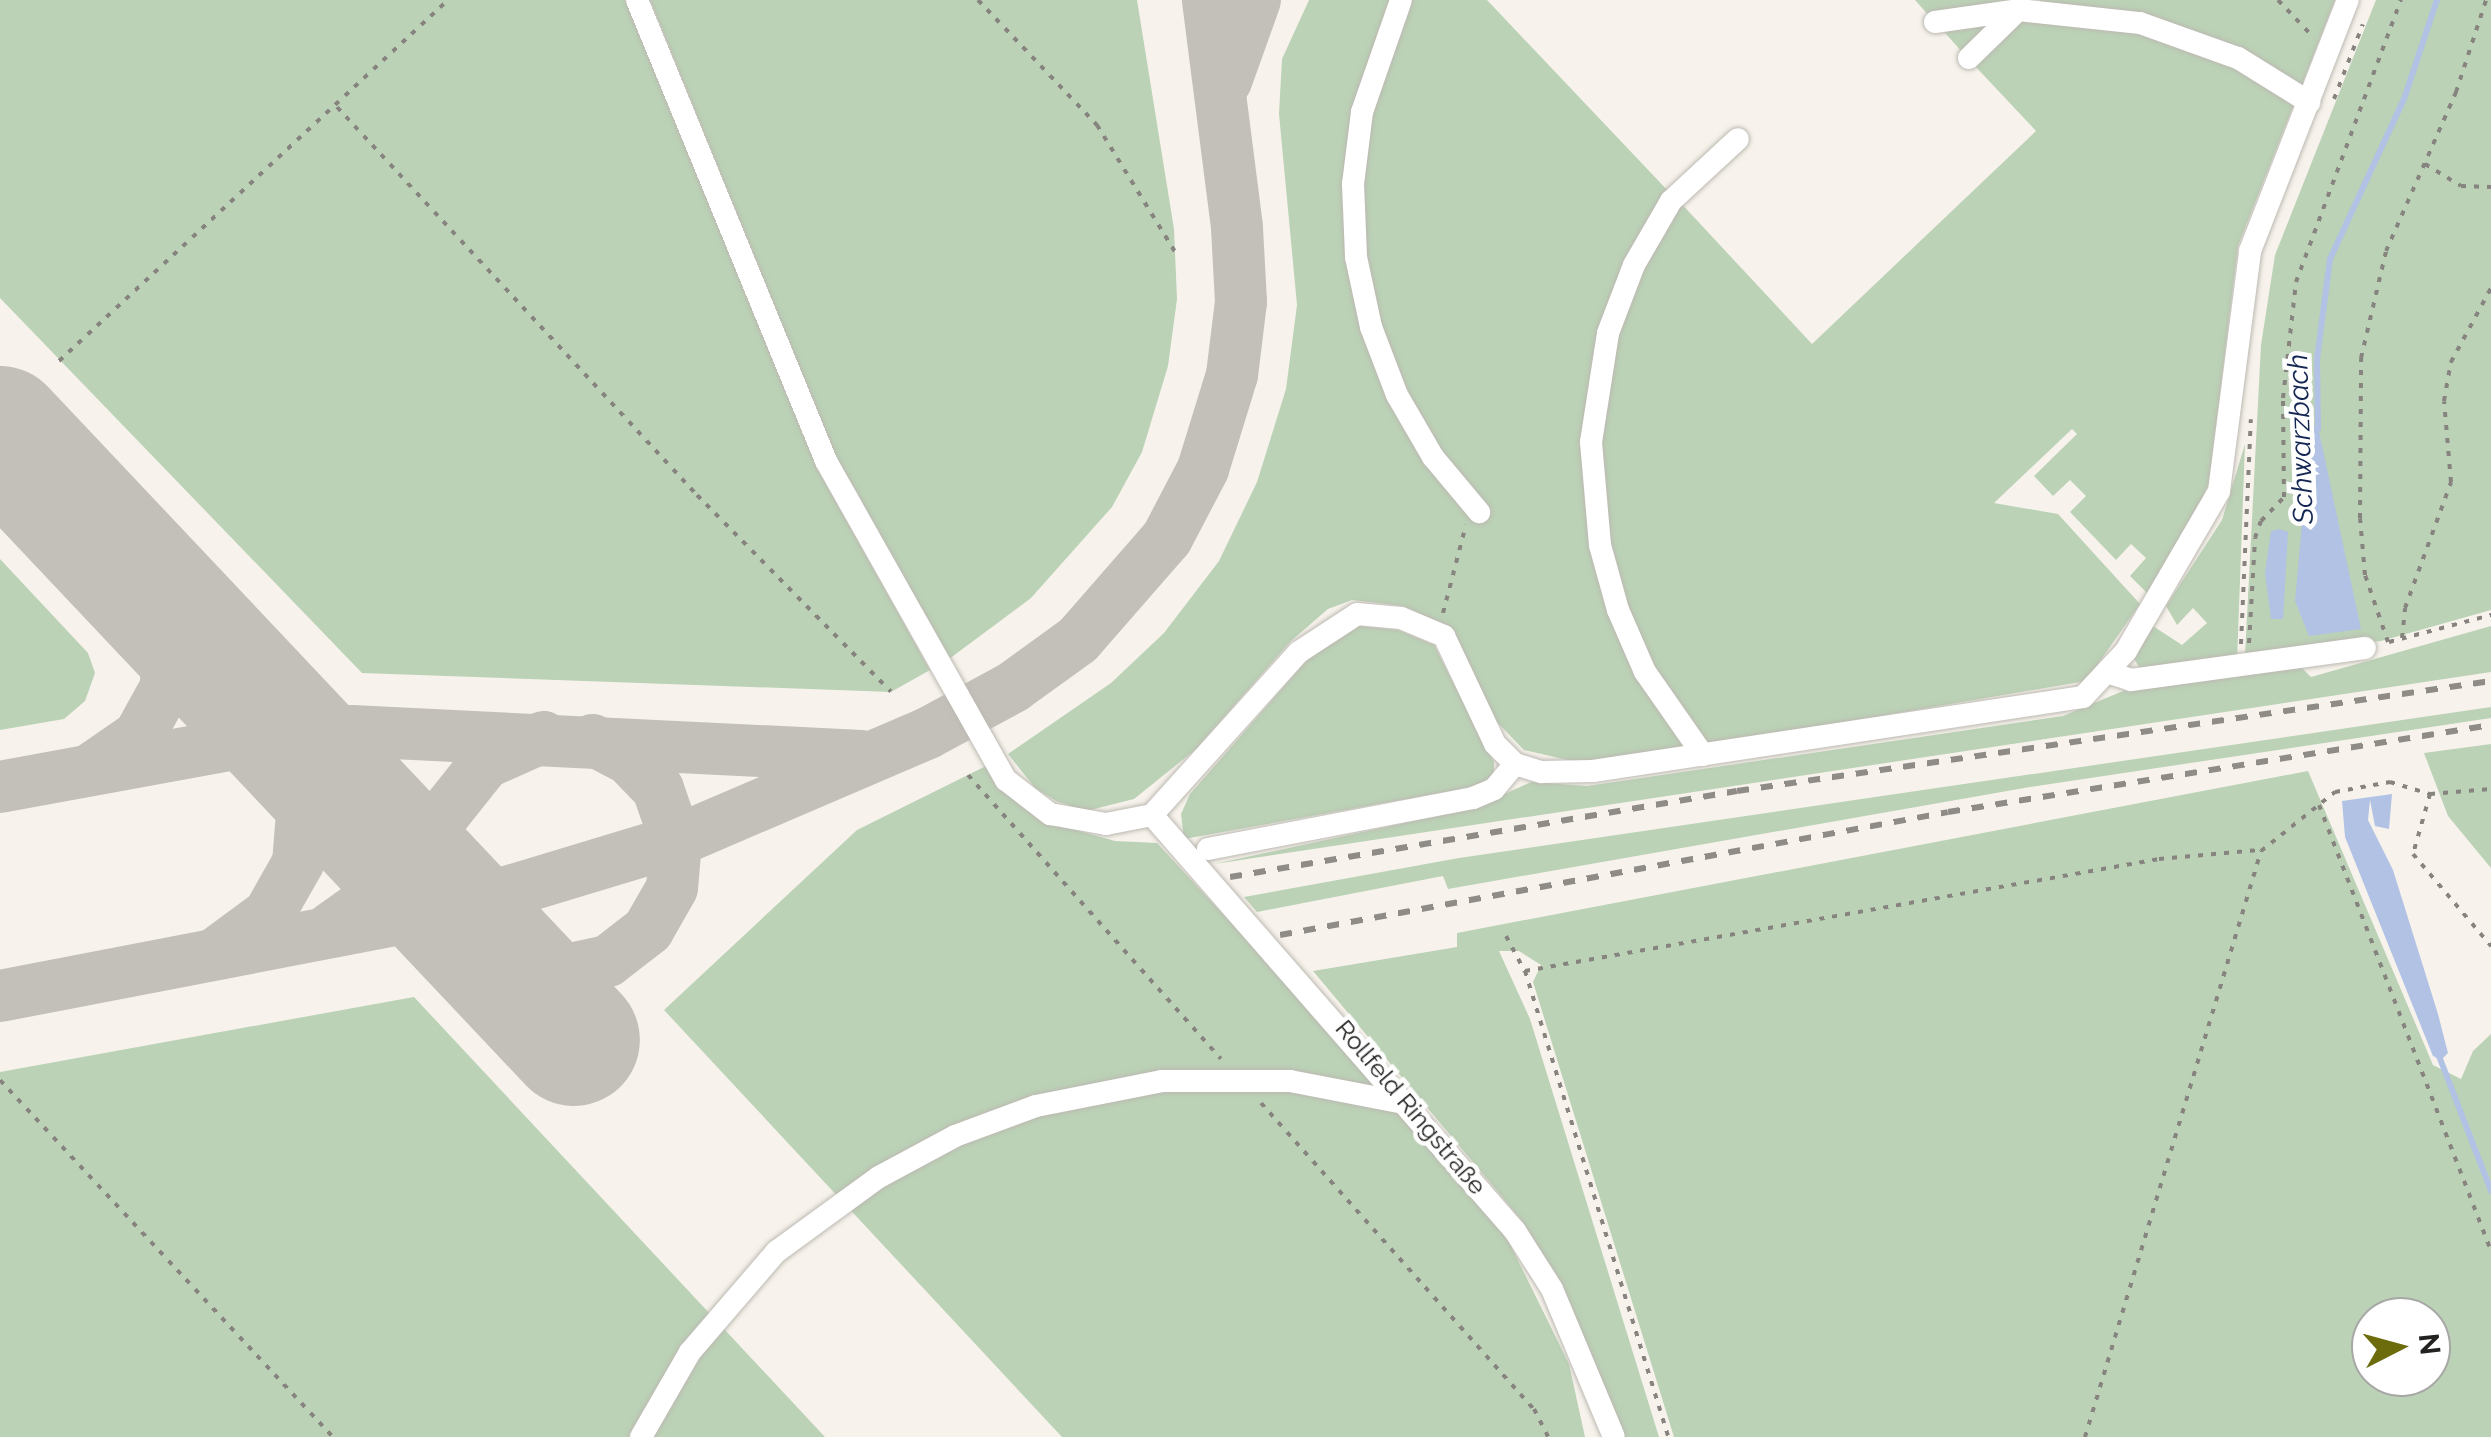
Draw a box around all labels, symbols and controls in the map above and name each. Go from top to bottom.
water label: Schwarzbach [2281,353,2321,525]
street label: Rollfeld Ringstraße [1329,1014,1493,1200]
north arrow [2351,1297,2451,1397]
text: N [2412,1332,2447,1356]

